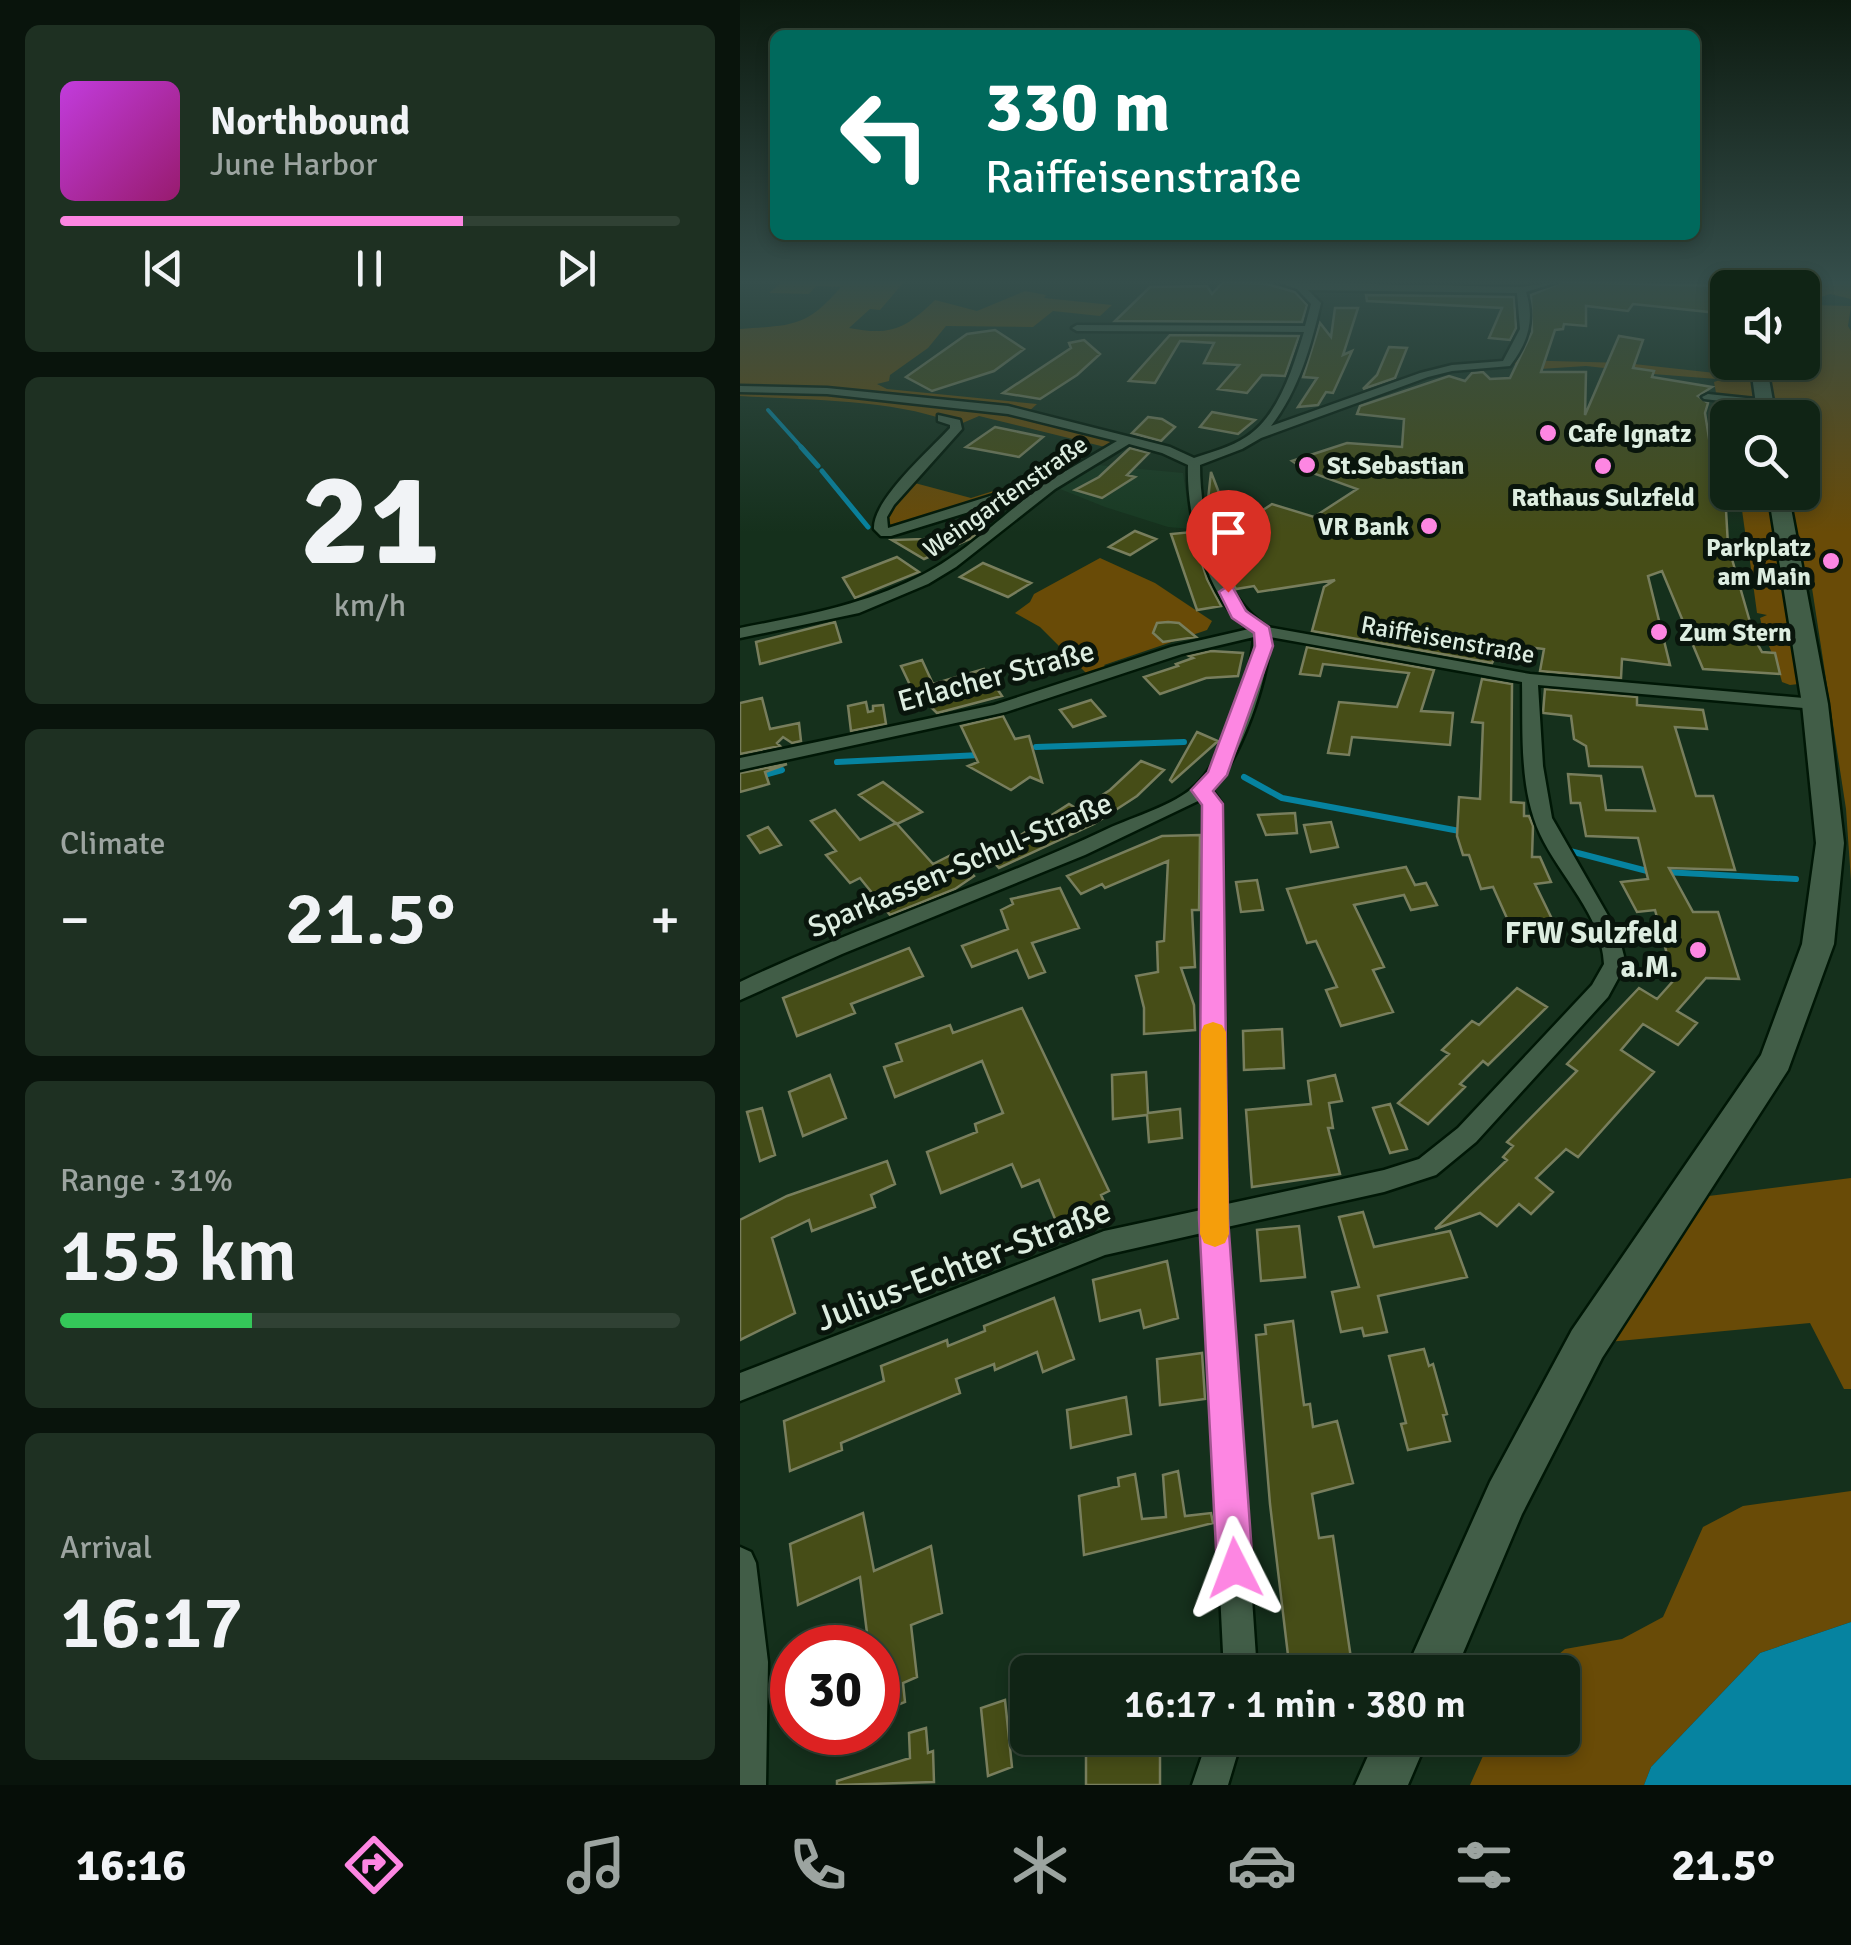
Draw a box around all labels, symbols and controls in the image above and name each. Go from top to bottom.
text: 330 m [985,64,1170,150]
icon: left [820,70,950,200]
text: Northbound [210,98,410,145]
text: June Harbor [210,145,377,184]
text: Raiffeisenstraße [985,150,1302,205]
icon: previous [136,241,191,296]
icon: pause [342,241,397,296]
icon: next [549,241,604,296]
map controls [1710,270,1820,510]
button: sound [1710,270,1820,380]
button: search [1710,400,1820,510]
place label: Cafe Ignatz [1568,418,1691,449]
marker: Cafe Ignatz [1537,422,1559,444]
street label: Weingartenstraße [917,428,1093,564]
text: 21 [300,441,440,601]
place label: St.Sebastian [1327,450,1464,481]
marker: St.Sebastian [1296,454,1318,476]
marker: Rathaus Sulzfeld [1592,455,1614,477]
place label: Rathaus Sulzfeld [1511,482,1695,513]
pin [1186,490,1271,593]
icon: arrive [1201,505,1256,560]
place label: VR Bank [1318,511,1409,542]
marker: VR Bank [1418,515,1440,537]
place label: Parkplatz am Main [1706,532,1811,592]
marker: Parkplatz am Main [1820,550,1842,572]
text: km/h [334,586,406,625]
street label: Raiffeisenstraße [1359,609,1537,670]
place label: Zum Stern [1679,617,1792,648]
marker: Zum Stern [1648,621,1670,643]
street label: Erlacher Straße [894,632,1099,721]
street label: Sparkassen-Schul-Straße [803,785,1118,946]
text: Climate [60,824,166,863]
text: 21.5° [284,872,456,965]
text: − [60,886,90,954]
text: + [650,886,680,954]
place label: FFW Sulzfeld a.M. [1505,915,1678,986]
marker: FFW Sulzfeld a.M. [1687,939,1709,961]
text: Range · 31% [60,1161,233,1200]
street label: Julius-Echter-Straße [810,1188,1117,1340]
text: 155 km [60,1209,297,1302]
position arrow [1183,1516,1287,1620]
text: Arrival [60,1528,152,1567]
text: 16:17 [60,1576,243,1669]
speed limit sign: 30 [770,1625,900,1755]
text: 16:17 · 1 min · 380 m [1124,1681,1466,1728]
icon: directions [339,1830,409,1900]
icon: music [561,1830,631,1900]
icon: phone [783,1830,853,1900]
icon: climate [1005,1830,1075,1900]
icon: car [1227,1830,1297,1900]
icon: filters [1449,1830,1519,1900]
text: 16:16 [76,1838,187,1893]
text: 21.5° [1671,1838,1775,1893]

